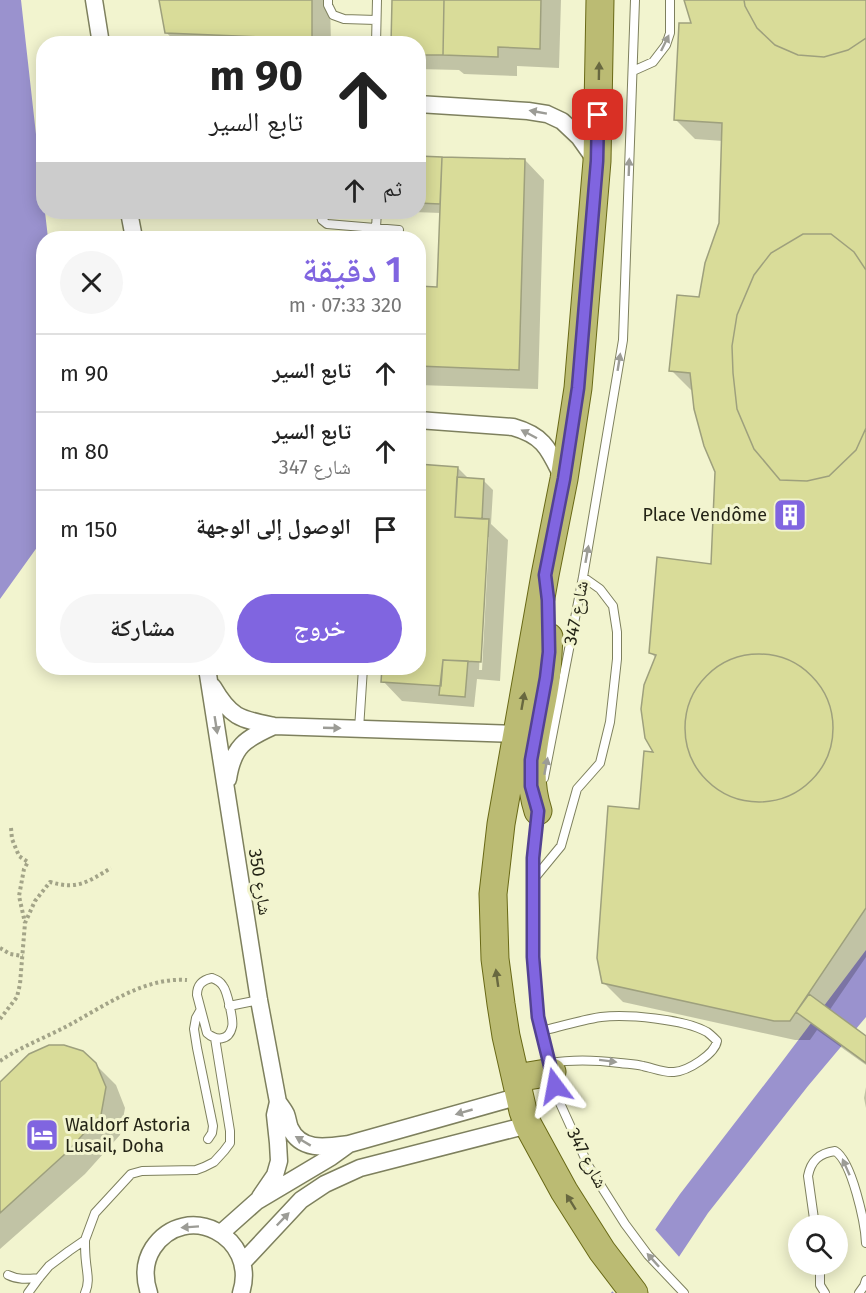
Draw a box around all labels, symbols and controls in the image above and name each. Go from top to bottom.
one-way arrow [659,34,669,52]
text: 90 m [209,51,303,101]
icon: ahead [324,60,402,138]
one-way arrow [594,61,603,80]
pin [572,89,623,140]
icon: arrive [581,98,614,131]
text: تابع السير [209,106,303,138]
one-way arrow [528,108,547,117]
one-way arrow [624,158,634,177]
icon: ahead [338,174,371,207]
text: ثم [383,175,402,202]
text: 1 دقيقة [302,248,402,292]
button: close [60,251,123,314]
text: 320 m · 07:33 [289,293,402,317]
one-way arrow [615,352,624,371]
text: تابع السير [272,357,351,384]
icon: ahead [369,357,402,390]
text: 90 m [60,360,109,387]
text: تابع السير [272,418,351,445]
one-way arrow [520,429,537,439]
icon: ahead [369,435,402,468]
text: 80 m [60,438,109,465]
text: شارع 347 [279,455,351,479]
building icon: Place Vendôme [772,497,808,533]
place label: Place Vendôme [642,504,767,526]
text: الوصول إلى الوجهة [196,513,351,540]
icon: arrive [369,513,402,546]
text: 150 m [60,516,118,543]
one-way arrow [583,544,592,563]
street label: شارع 347 [559,579,593,647]
button: مشاركة [60,594,225,663]
button: خروج [237,594,402,663]
one-way arrow [519,692,528,711]
one-way arrow [211,716,220,735]
one-way arrow [323,724,342,733]
one-way arrow [542,757,551,776]
street label: شارع 350 [244,847,276,917]
one-way arrow [493,968,502,987]
position arrow [523,1054,587,1118]
one-way arrow [598,1057,617,1066]
one-way arrow [455,1108,473,1117]
place label: Waldorf Astoria Lusail, Doha [65,1114,190,1157]
hotel icon: Waldorf Astoria Lusail, Doha [24,1117,60,1153]
street label: شارع 347 [562,1124,612,1192]
one-way arrow [295,1135,311,1146]
one-way arrow [841,1157,851,1175]
one-way arrow [565,1193,576,1210]
one-way arrow [276,1212,290,1227]
map controls [788,1215,848,1275]
button: search [788,1215,848,1275]
one-way arrow [181,1222,200,1232]
one-way arrow [646,1252,660,1267]

